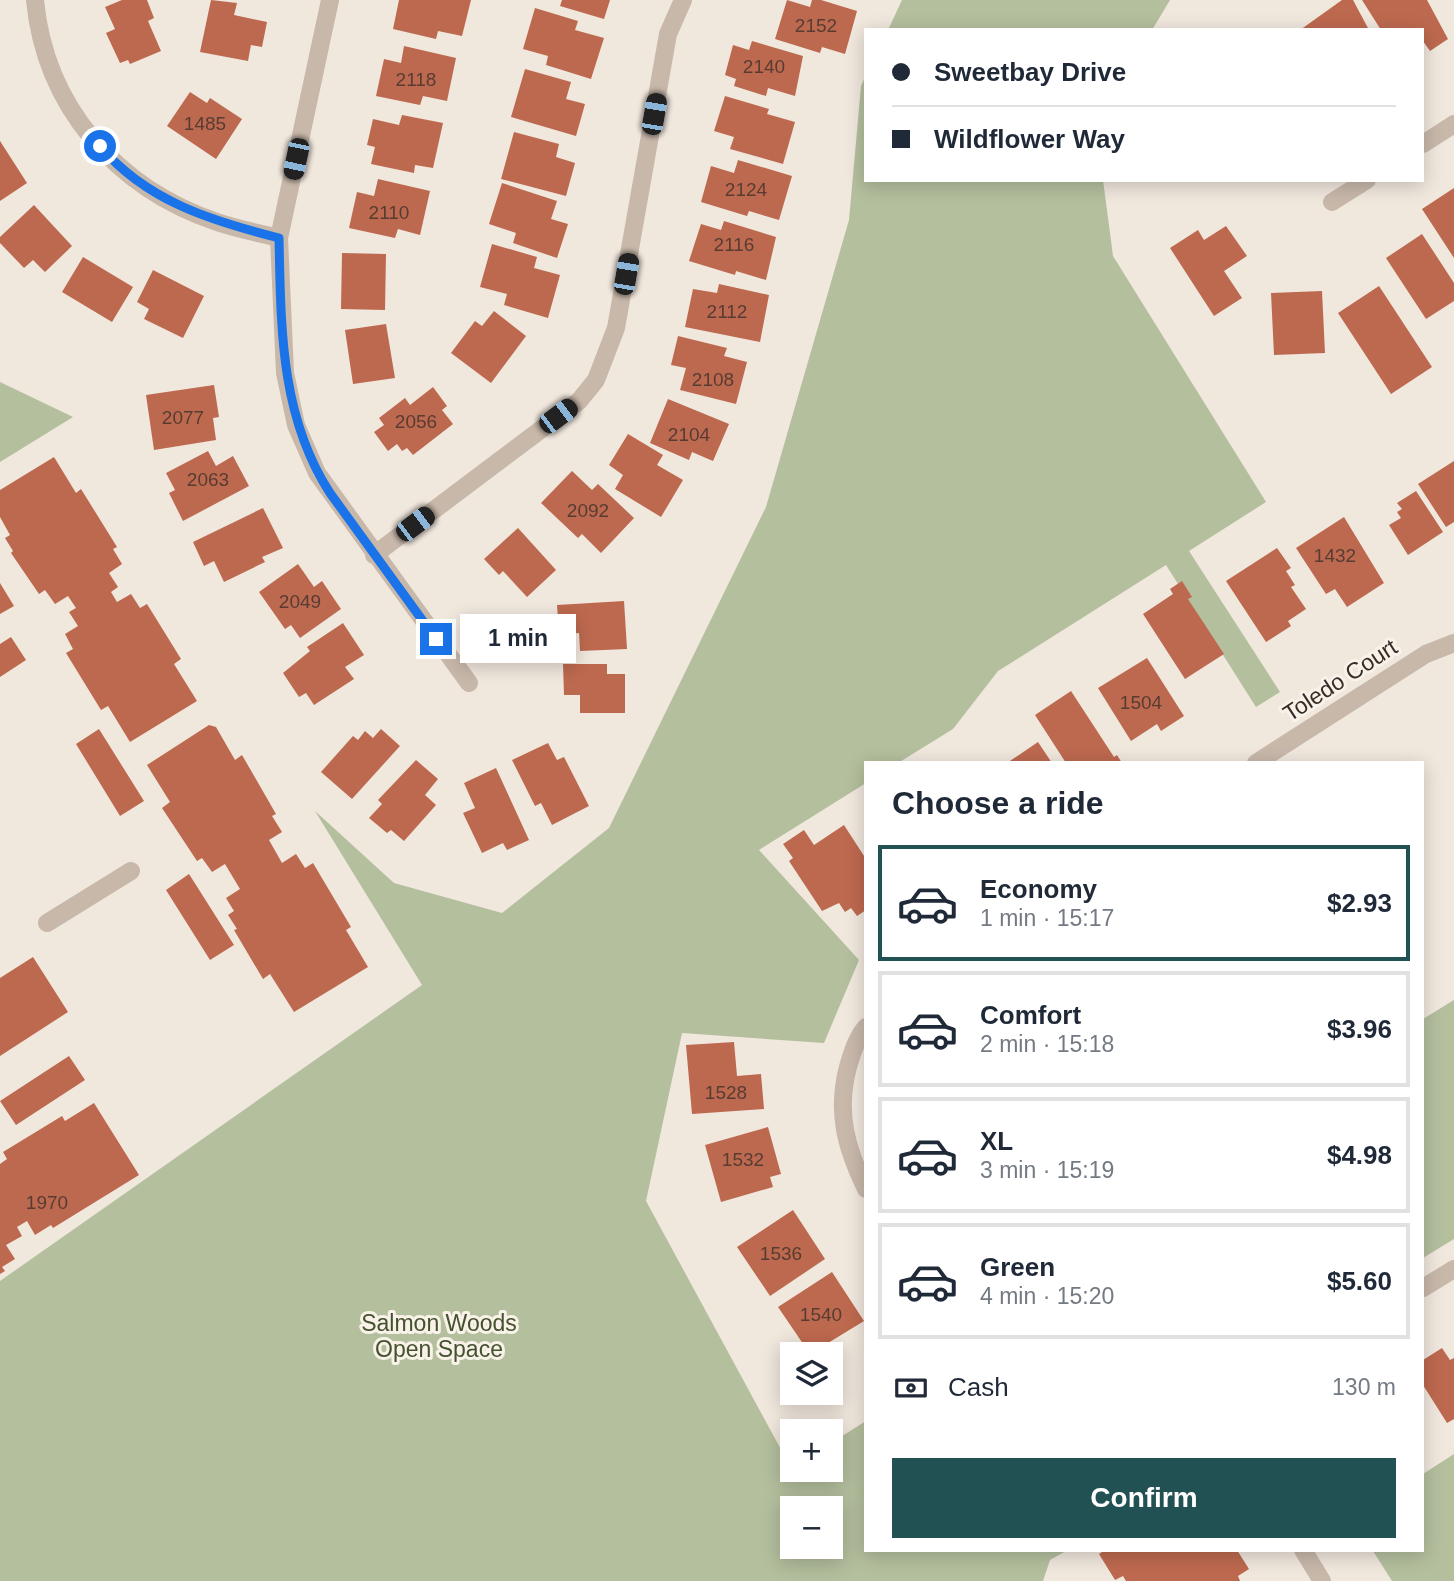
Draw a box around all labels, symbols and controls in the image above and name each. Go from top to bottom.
house number: 2152 [795,15,837,36]
house number: 2140 [743,56,785,77]
text: Sweetbay Drive [934,57,1126,87]
house number: 2118 [396,69,436,90]
car [641,91,668,137]
house number: 1485 [184,113,226,134]
text: Wildflower Way [934,124,1125,154]
route start [84,130,116,162]
car [282,136,311,182]
house number: 2124 [725,179,768,200]
house number: 2110 [369,202,409,223]
house number: 2116 [714,234,754,255]
car [613,251,640,297]
house number: 2112 [707,301,747,322]
house number: 2108 [692,369,734,390]
car [535,395,582,437]
house number: 2077 [162,407,204,428]
house number: 2056 [395,411,437,432]
house number: 2104 [668,424,711,445]
house number: 2063 [187,469,229,490]
house number: 2092 [567,500,609,521]
car [392,503,439,545]
house number: 1432 [1314,545,1356,566]
house number: 2049 [279,591,321,612]
callout: 1 min [460,614,576,664]
route end [420,623,452,655]
text: 1 min [488,625,548,651]
street label: Toledo Court [1278,633,1402,726]
house number: 1504 [1120,692,1163,713]
text: Choose a ride [892,785,1104,821]
icon: car [896,872,959,935]
text: Economy [980,874,1097,904]
text: $2.93 [1327,888,1392,918]
text: 1 min · 15:17 [980,905,1114,931]
icon: car [896,998,959,1061]
text: Comfort [980,1000,1081,1030]
text: $3.96 [1327,1014,1392,1044]
text: 2 min · 15:18 [980,1031,1114,1057]
house number: 1528 [705,1082,747,1103]
icon: car [896,1124,959,1187]
text: XL [980,1126,1013,1156]
text: $4.98 [1327,1140,1392,1170]
house number: 1532 [722,1149,764,1170]
text: 3 min · 15:19 [980,1157,1114,1183]
house number: 1970 [26,1192,68,1213]
house number: 1536 [760,1243,802,1264]
icon: car [896,1250,959,1313]
text: Green [980,1252,1055,1282]
text: $5.60 [1327,1266,1392,1296]
text: 4 min · 15:20 [980,1283,1114,1309]
house number: 1540 [800,1304,842,1325]
park label: Salmon Woods Open Space [361,1310,517,1362]
map controls [780,1342,843,1559]
button: layers [780,1342,843,1405]
icon: cash [892,1369,930,1407]
text: Cash [948,1372,1009,1402]
text: 130 m [1332,1374,1396,1400]
button: + [780,1419,843,1482]
button: Confirm [892,1458,1396,1538]
button: − [780,1496,843,1559]

